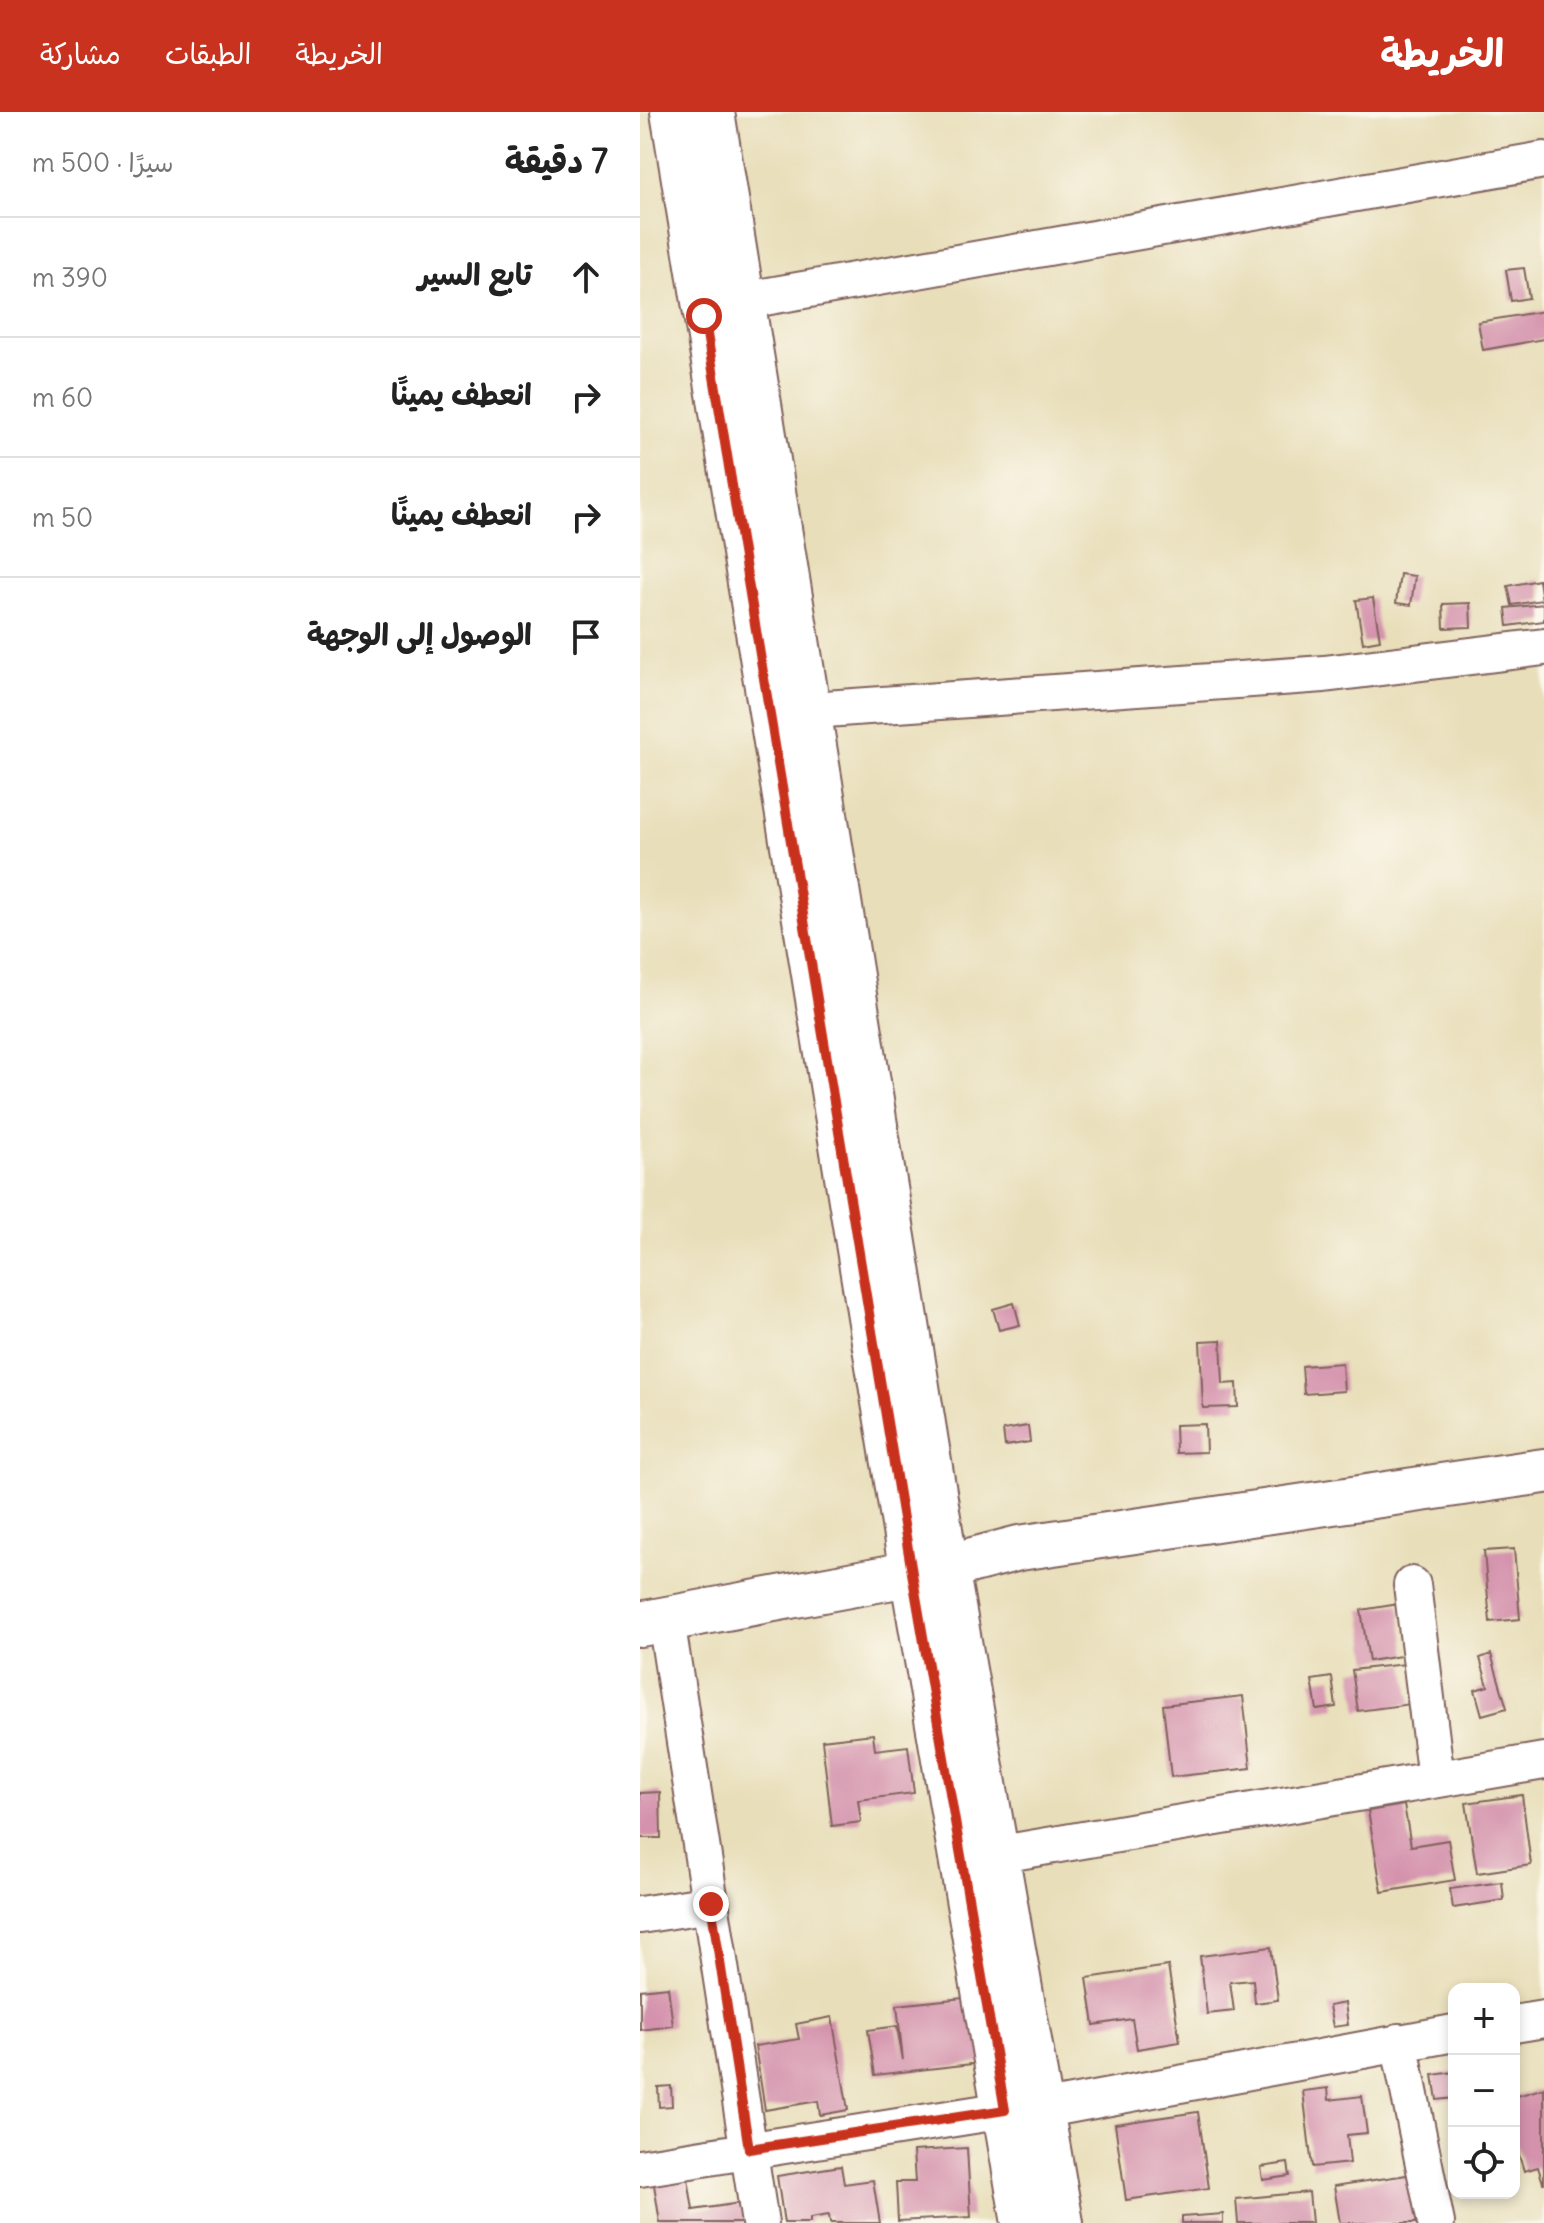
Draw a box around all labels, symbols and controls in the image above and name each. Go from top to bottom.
text: الخريطة [1380,30,1504,77]
text: مشاركة [40,36,121,72]
text: الطبقات [165,36,251,72]
text: الخريطة [295,36,383,72]
text: 7 دقيقة [505,139,608,182]
text: سيرًا · 500 m [32,146,174,179]
text: تابع السير [418,255,532,293]
icon: ahead [564,255,608,299]
text: 390 m [32,261,108,294]
route start [686,298,722,334]
text: انعطف يمينًا [391,375,532,413]
icon: right [564,375,608,419]
text: 60 m [32,381,93,414]
text: انعطف يمينًا [391,495,532,533]
icon: right [564,495,608,539]
text: 50 m [32,501,93,534]
text: الوصول إلى الوجهة [307,615,532,653]
icon: arrive [564,615,608,659]
route end [693,1886,729,1922]
map controls [1448,1983,1520,2199]
button: + [1448,1983,1520,2055]
button: − [1448,2055,1520,2127]
button: locate [1448,2127,1520,2199]

